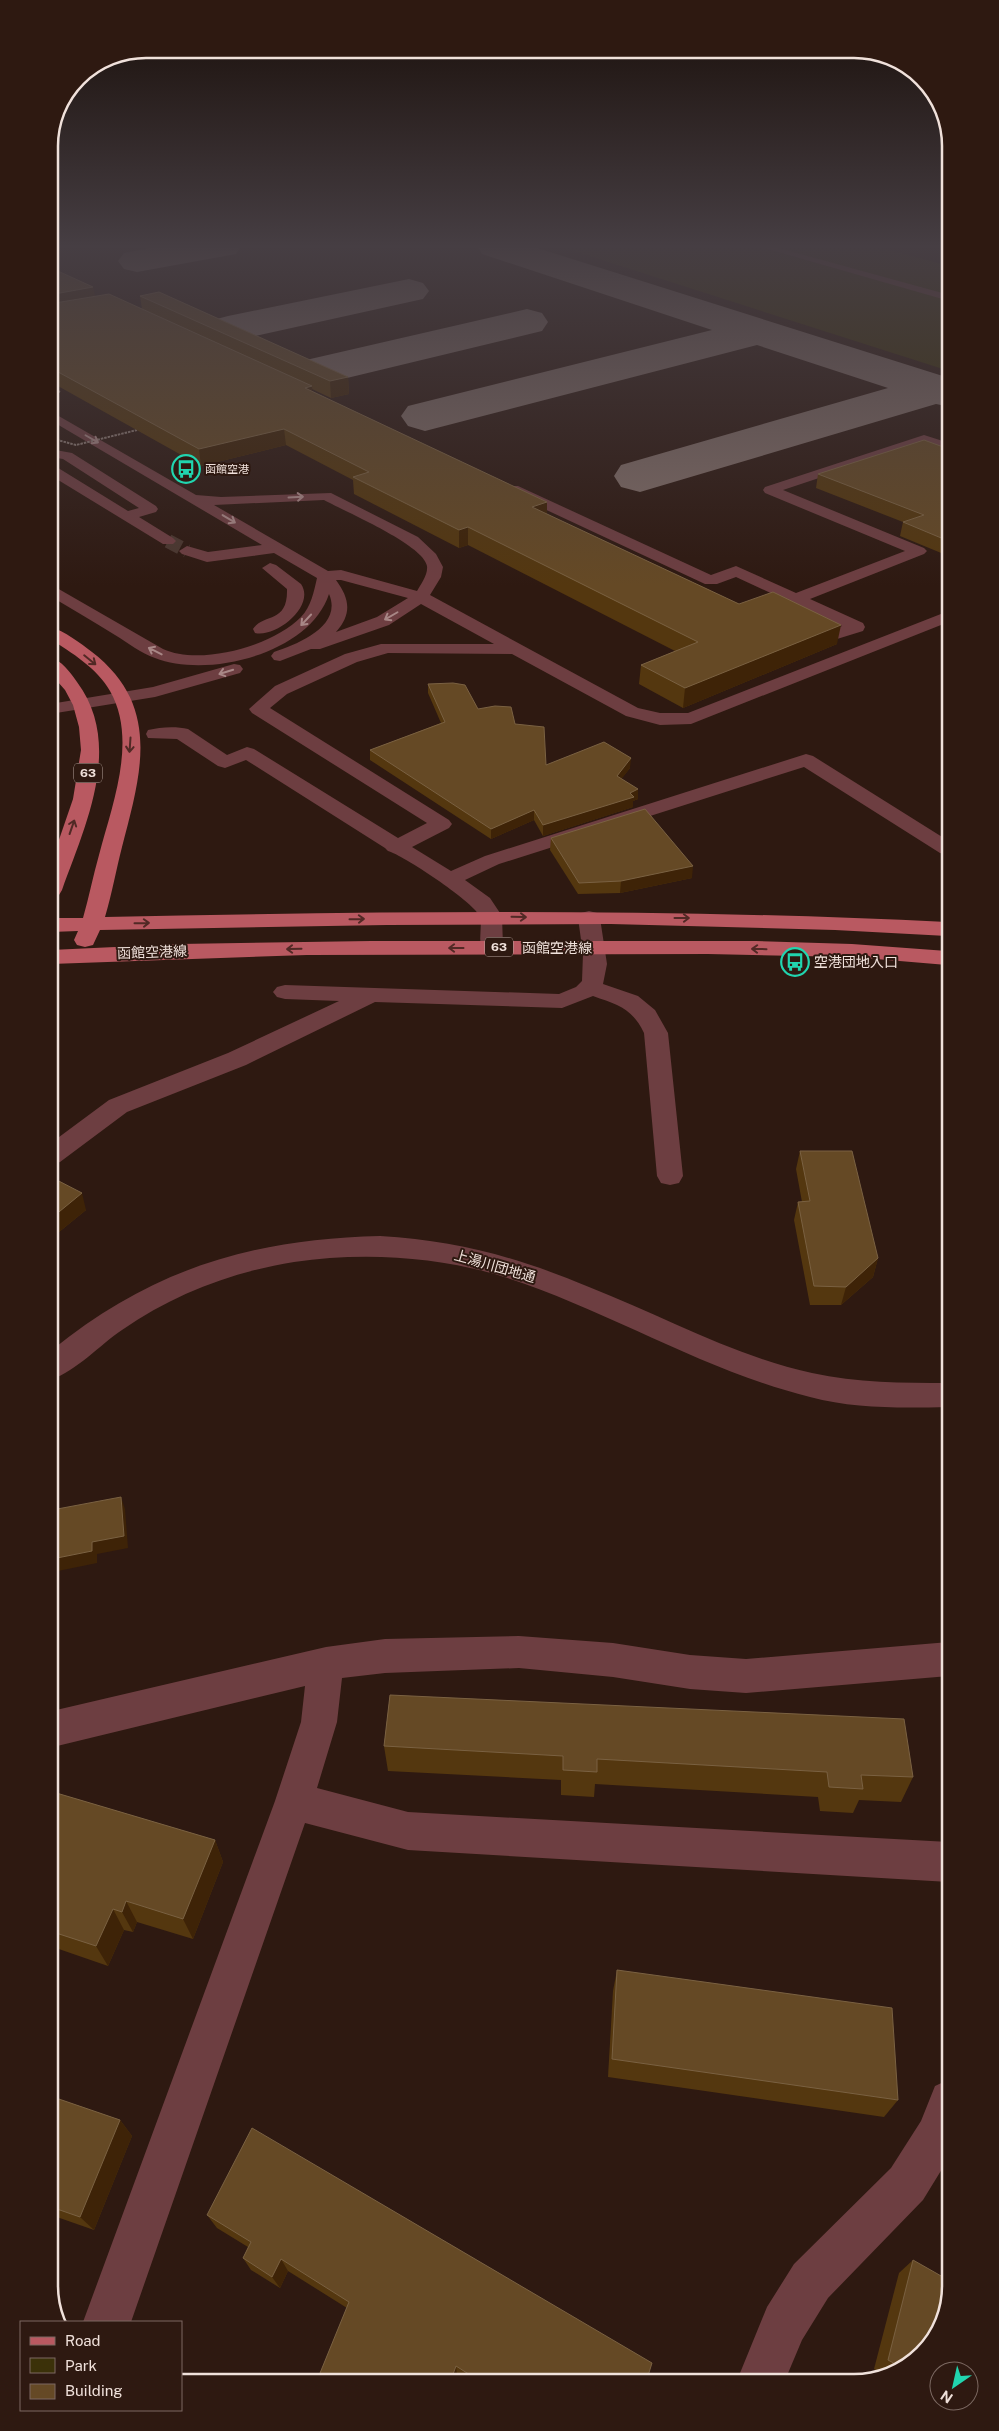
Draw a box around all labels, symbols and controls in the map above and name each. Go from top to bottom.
one-way arrow [84,434,99,444]
bus stop icon: 函館空港 [171,454,201,484]
place label: 函館空港 [205,463,249,475]
one-way arrow [287,492,303,502]
one-way arrow [221,515,235,525]
one-way arrow [385,612,399,622]
one-way arrow [300,614,312,626]
one-way arrow [148,646,163,655]
one-way arrow [83,655,96,666]
one-way arrow [218,667,234,677]
one-way arrow [126,737,135,753]
road number: 63 [74,764,102,782]
one-way arrow [68,819,78,835]
one-way arrow [511,912,527,922]
one-way arrow [674,913,690,923]
one-way arrow [348,914,365,924]
one-way arrow [134,918,150,928]
road number: 63 [485,938,513,956]
street label: 函館空港線 [522,940,592,956]
street label: 函館空港線 [117,943,187,961]
one-way arrow [448,943,464,953]
one-way arrow [286,944,302,954]
one-way arrow [751,945,767,954]
bus stop icon: 空港団地入口 [780,947,810,977]
place label: 空港団地入口 [814,954,898,970]
street label: 上湯川団地通 [452,1247,538,1285]
legend [20,2321,182,2411]
text: Road [65,2332,101,2349]
text: Park [65,2357,97,2374]
north arrow [929,2361,979,2411]
text: Building [65,2382,123,2399]
text: N [938,2387,956,2406]

